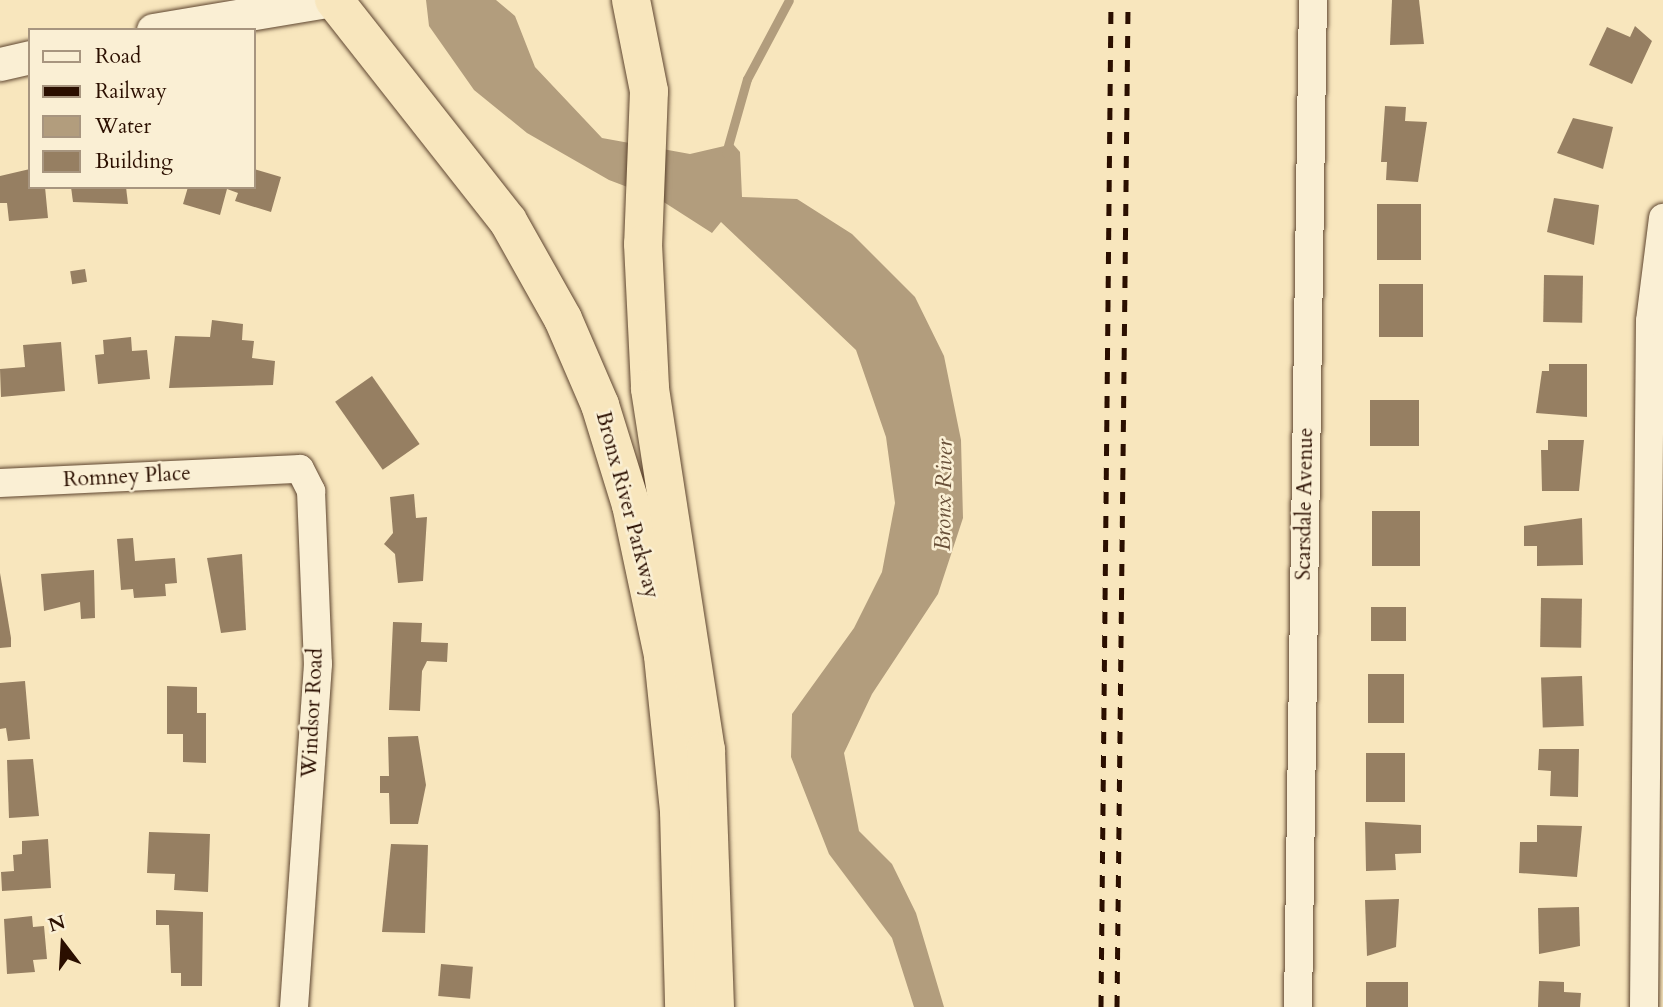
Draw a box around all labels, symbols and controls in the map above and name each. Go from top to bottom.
legend [28,28,256,189]
text: Road [95,42,141,71]
text: Railway [95,77,167,106]
text: Water [95,112,151,141]
text: Building [95,147,173,176]
street label: Bronx River Parkway [590,409,664,601]
street label: Scarsdale Avenue [1291,427,1319,581]
water label: Bronx River [929,439,959,551]
street label: Romney Place [63,461,191,493]
street label: Windsor Road [297,647,329,779]
north arrow [28,909,98,979]
text: N [45,909,69,939]

